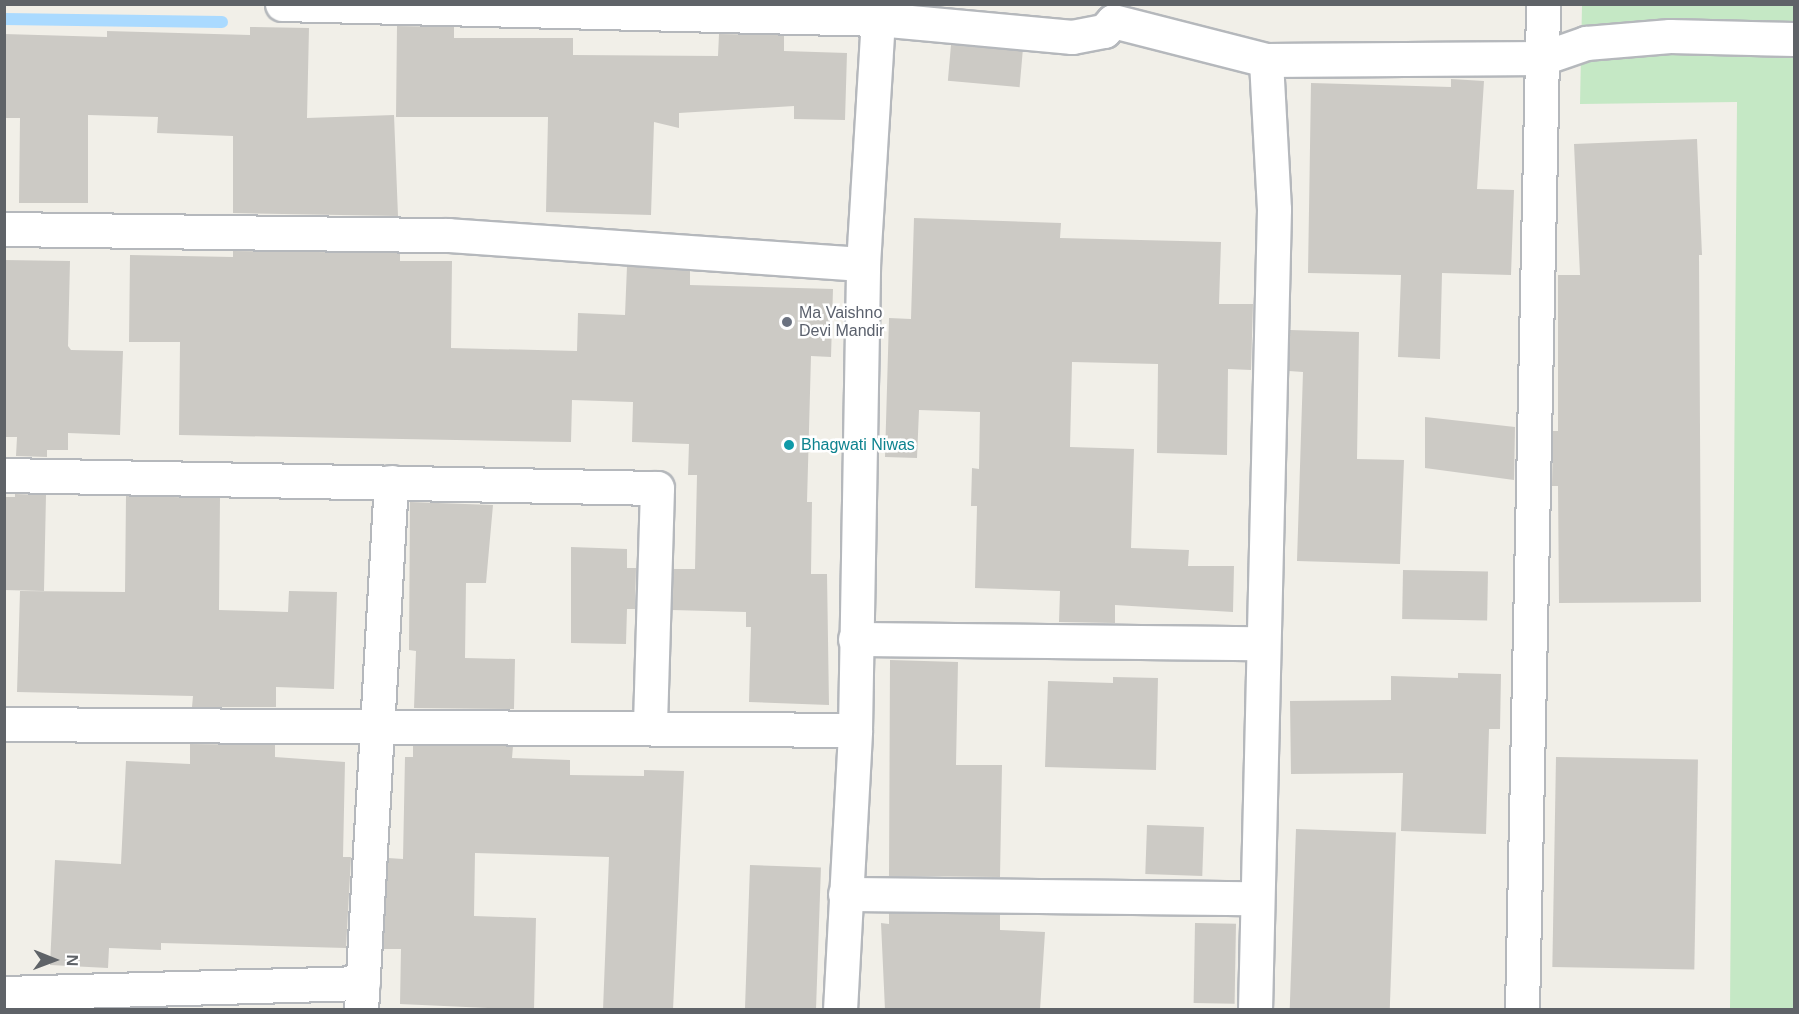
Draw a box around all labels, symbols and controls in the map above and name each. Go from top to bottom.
place label: Ma Vaishno Devi Mandir [799,303,884,341]
marker: Ma Vaishno Devi Mandir [780,315,794,329]
place label: Bhagwati Niwas [801,435,915,455]
marker: Bhagwati Niwas [782,438,796,452]
north arrow [24,930,84,990]
text: N [64,954,81,966]

